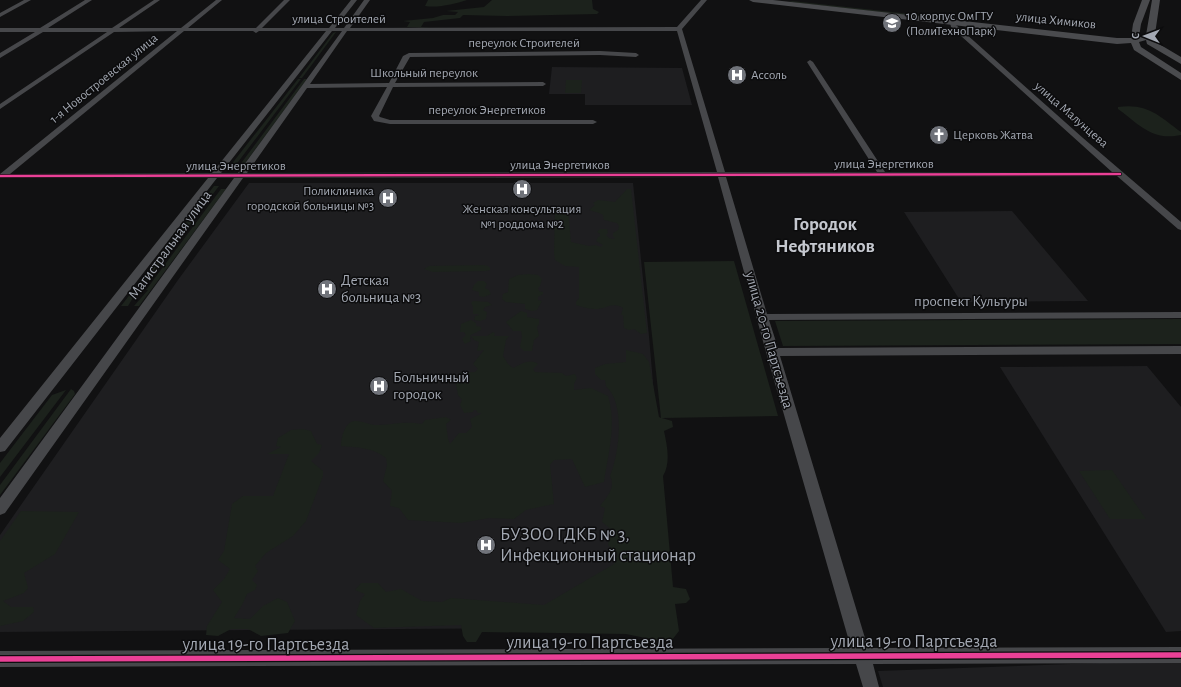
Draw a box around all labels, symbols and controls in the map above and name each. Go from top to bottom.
place label: 10 корпус ОмГТУ (ПолиТехноПарк) [906,10,997,38]
street label: улица Химиков [1015,10,1096,32]
school or university icon: 10 корпус ОмГТУ (ПолиТехноПарк) [881,12,903,34]
street label: улица Строителей [291,13,386,26]
north arrow [1125,16,1165,56]
street label: 1-я Новостроевская улица [48,32,160,126]
text: С [1130,33,1141,39]
street label: переулок Строителей [468,37,580,50]
hospital icon: Ассоль [726,64,748,86]
street label: Школьный переулок [370,67,478,80]
place label: Ассоль [751,69,787,82]
street label: улица Малунцева [1031,79,1110,150]
street label: переулок Энергетиков [428,104,546,117]
church icon: Церковь Жатва [928,124,950,146]
place label: Церковь Жатва [953,129,1033,142]
street label: улица Энергетиков [833,158,934,171]
street label: улица Энергетиков [509,159,610,172]
street label: улица Энергетиков [185,160,286,173]
hospital icon: Женская консультация №1 роддома №2 [511,178,533,200]
place label: Поликлиника городской больницы №3 [247,185,374,213]
hospital icon: Поликлиника городской больницы №3 [377,187,399,209]
street label: Магистральная улица [125,188,215,302]
place label: Женская консультация №1 роддома №2 [463,203,581,231]
district label: Городок Нефтяников [775,215,875,256]
street label: улица 20-го Партсъезда [742,269,796,410]
place label: Детская больница №3 [341,273,421,305]
hospital icon: Детская больница №3 [316,278,338,300]
street label: проспект Культуры [914,294,1028,309]
place label: Больничный городок [393,370,469,402]
hospital icon: Больничный городок [368,375,390,397]
place label: БУЗОО ГДКБ № 3, Инфекционный стационар [500,526,696,565]
hospital icon: БУЗОО ГДКБ № 3, Инфекционный стационар [475,534,497,556]
street label: улица 19-го Партсъезда [830,633,997,651]
street label: улица 19-го Партсъезда [506,634,673,652]
street label: улица 19-го Партсъезда [182,636,349,654]

